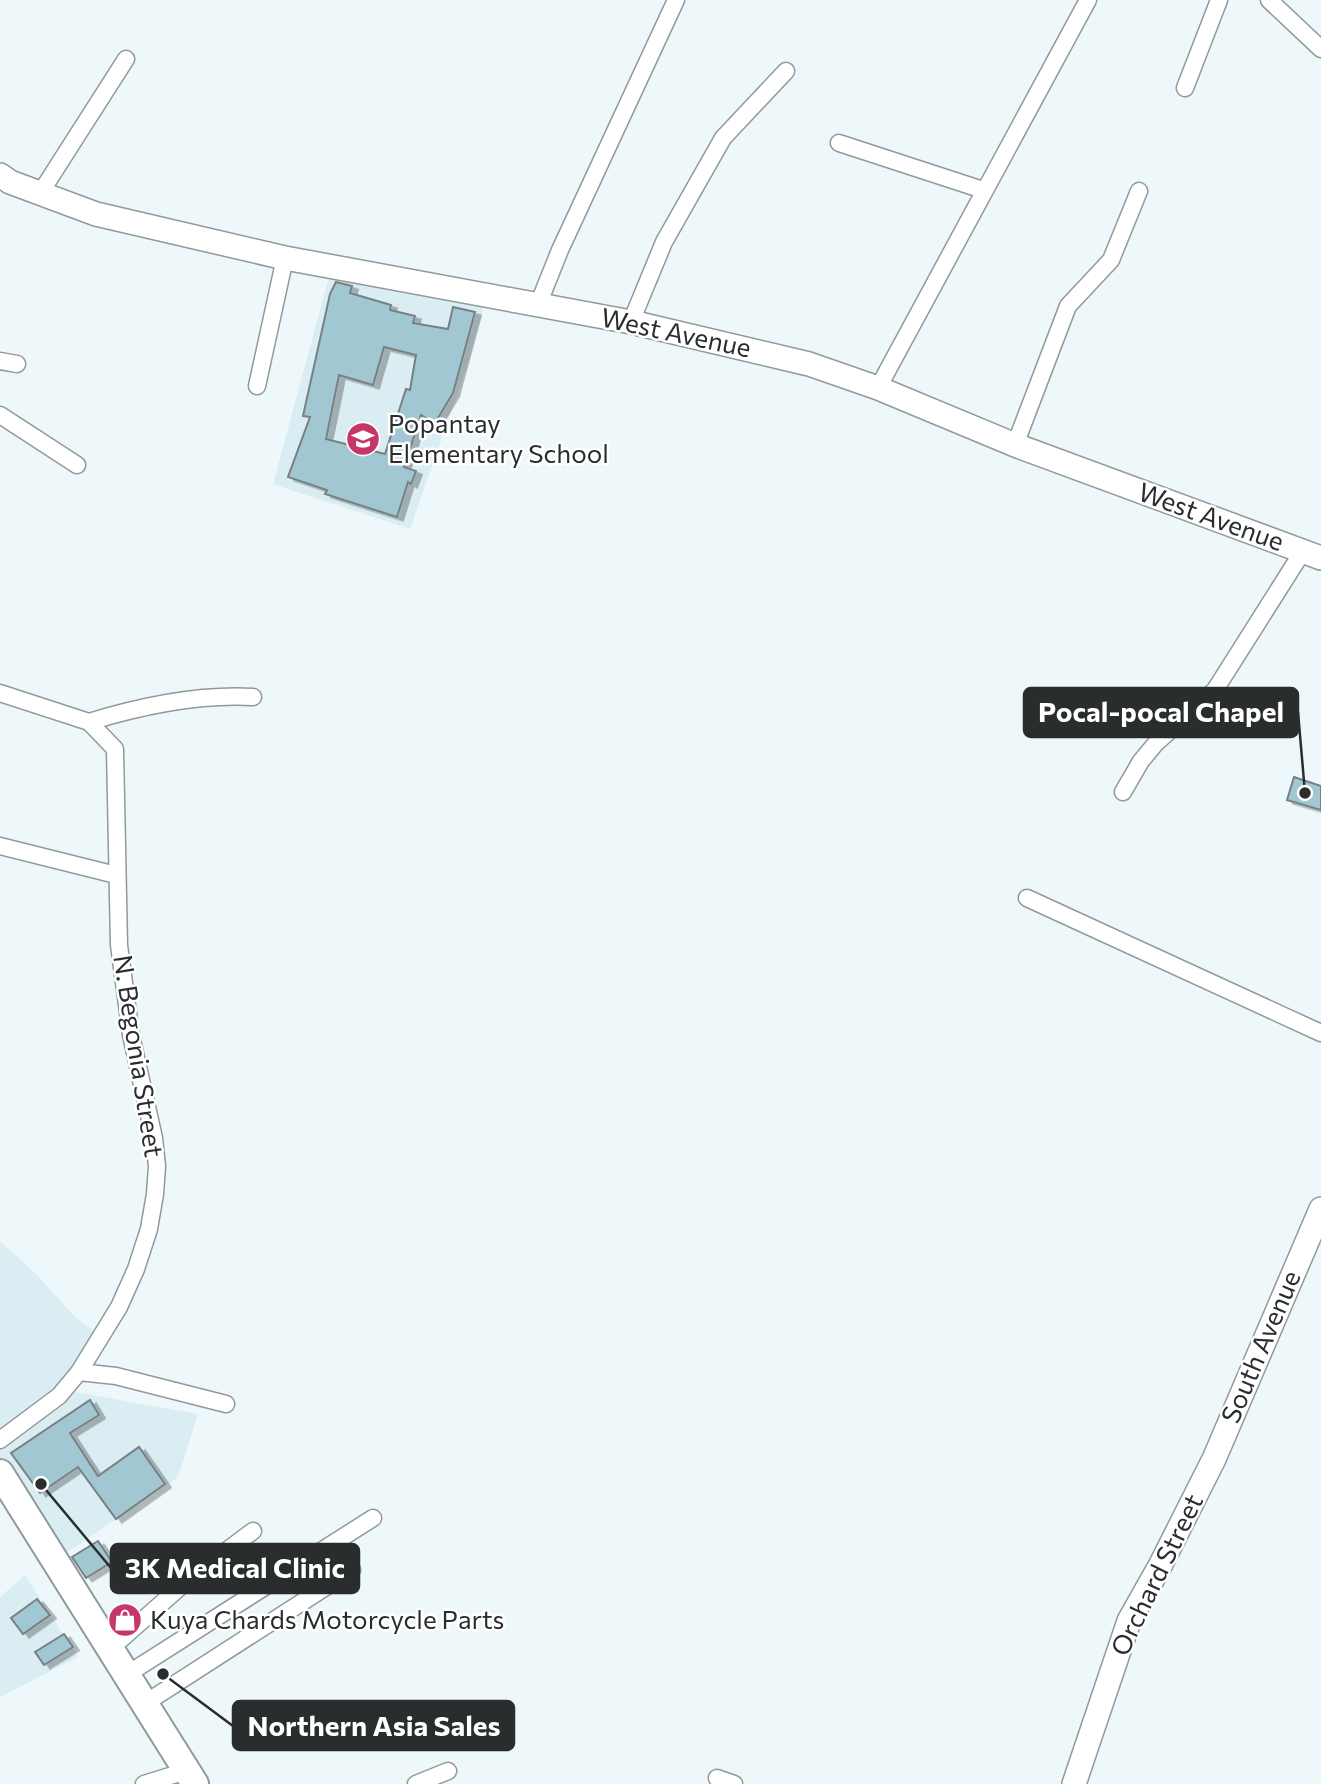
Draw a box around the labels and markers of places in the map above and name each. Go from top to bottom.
place label: Popantay Elementary School [388,407,609,468]
school or university icon: Popantay Elementary School [344,420,382,458]
callout: Pocal-pocal Chapel [1024,688,1298,737]
callout: 3K Medical Clinic [111,1544,359,1593]
shop icon: Kuya Chards Motorcycle Parts [106,1601,144,1639]
place label: Kuya Chards Motorcycle Parts [150,1603,504,1634]
callout: Northern Asia Sales [233,1701,514,1750]

